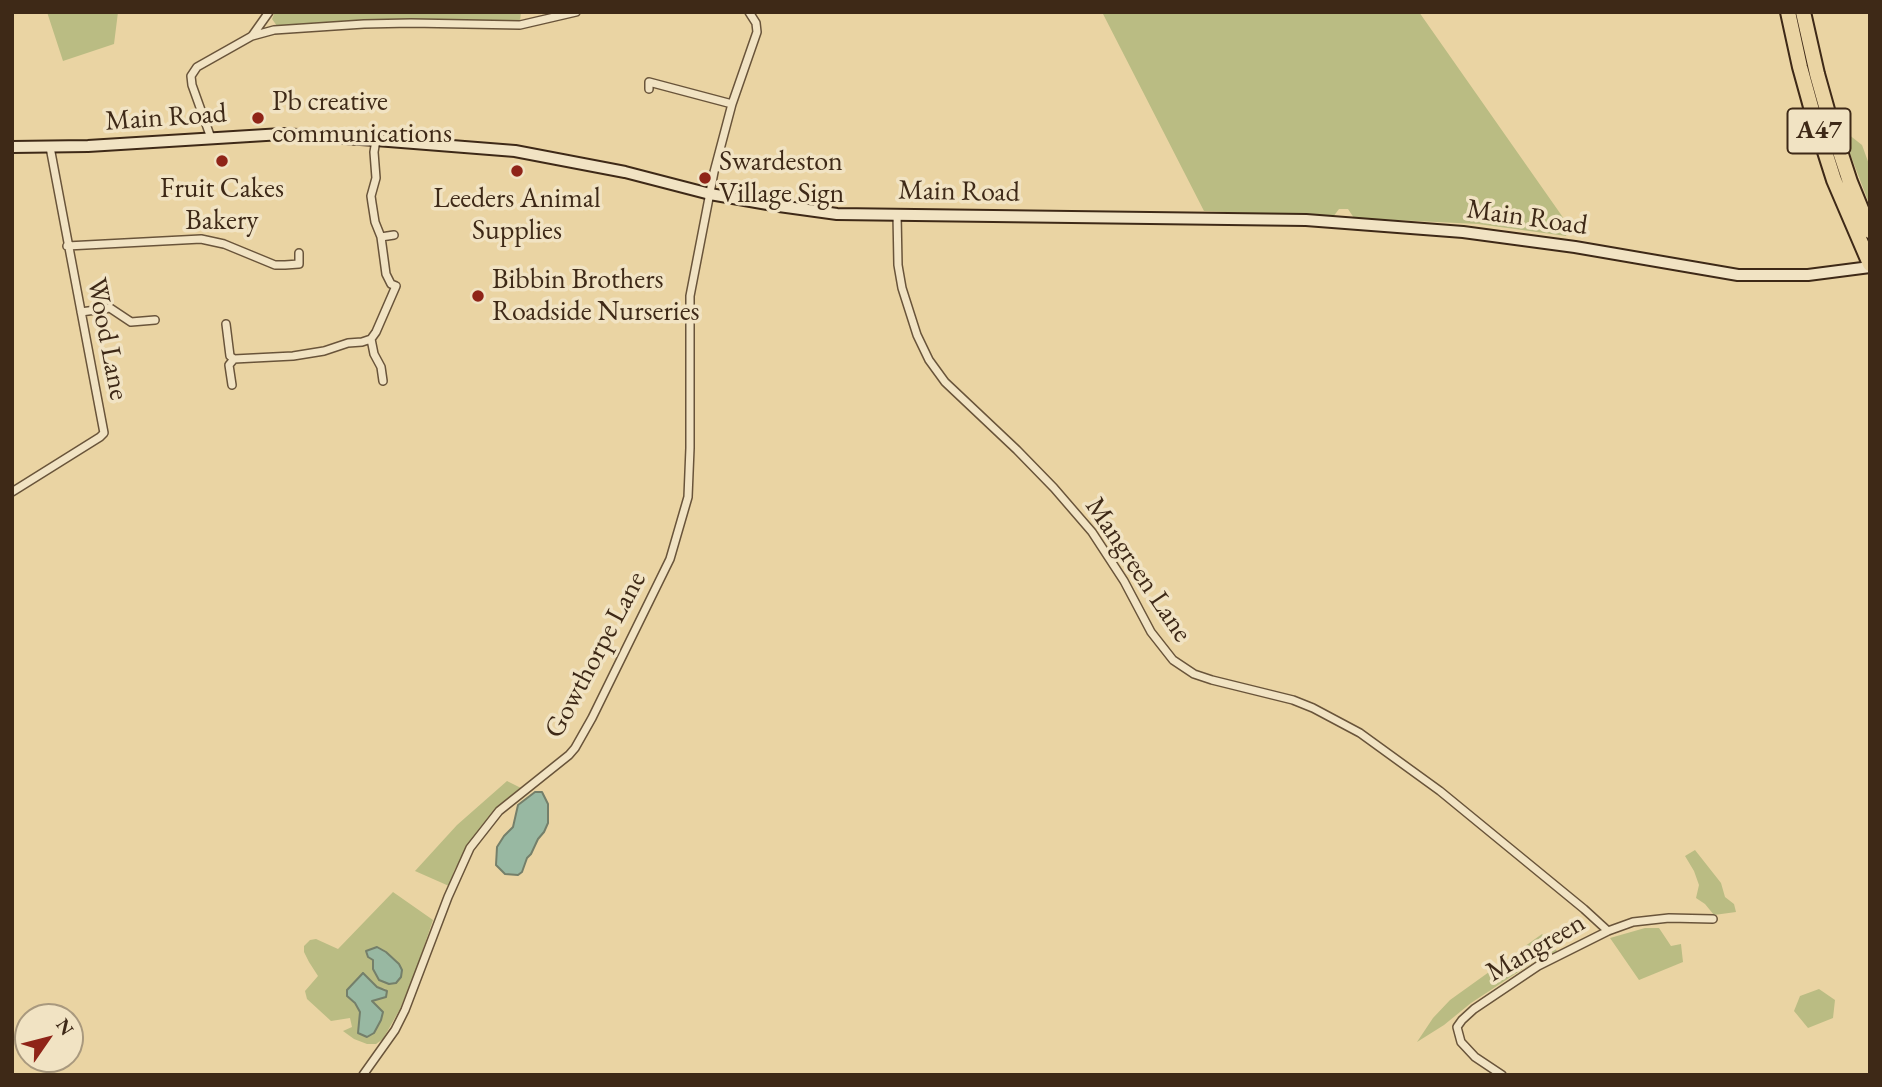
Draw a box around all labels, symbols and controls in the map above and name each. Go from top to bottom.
place label: Pb creative communications [272,85,452,151]
street label: Main Road [104,97,228,139]
road number: A47 [1787,108,1850,154]
marker: Pb creative communications [250,110,266,126]
place label: Swardeston Village Sign [719,145,844,211]
marker: Fruit Cakes Bakery [214,153,230,169]
marker: Leeders Animal Supplies [509,163,525,179]
marker: Swardeston Village Sign [697,170,713,186]
place label: Fruit Cakes Bakery [160,172,284,238]
street label: Main Road [898,174,1020,210]
place label: Leeders Animal Supplies [433,182,601,248]
street label: Main Road [1464,193,1590,243]
place label: Bibbin Brothers Roadside Nurseries [492,263,700,329]
street label: Wood Lane [79,275,135,403]
marker: Bibbin Brothers Roadside Nurseries [470,288,486,304]
street label: Mangreen Lane [1077,491,1199,649]
street label: Gowthorpe Lane [538,566,654,744]
street label: Mangreen [1481,906,1591,990]
north arrow [14,1003,84,1073]
text: N [50,1013,80,1040]

